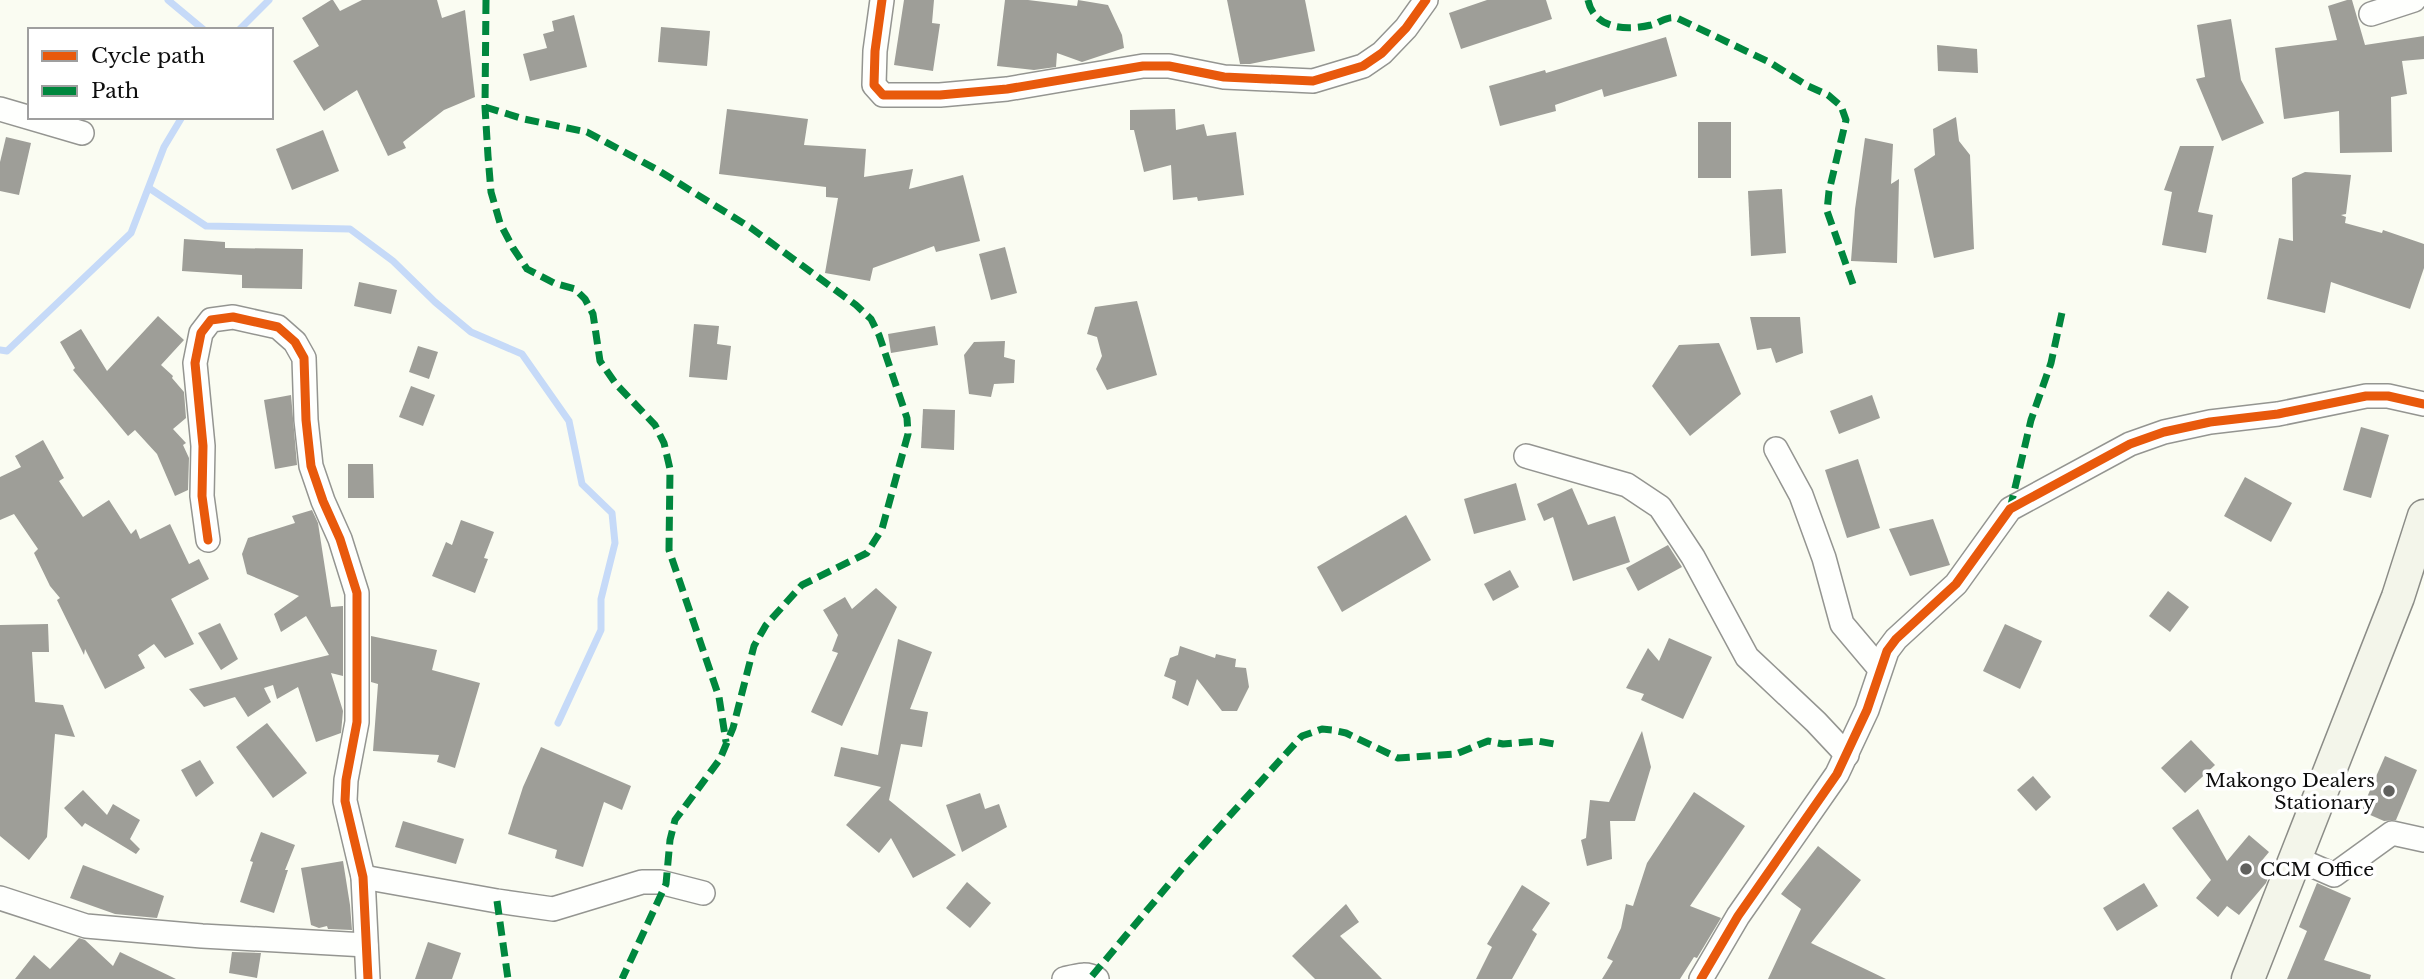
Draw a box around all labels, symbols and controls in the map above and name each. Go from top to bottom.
legend [28,28,273,119]
text: Cycle path [91,43,205,69]
text: Path [91,78,139,104]
place label: Makongo Dealers Stationary [2205,769,2375,814]
marker: Makongo Dealers Stationary [2381,783,2397,799]
place label: CCM Office [2260,858,2374,881]
marker: CCM Office [2238,861,2254,877]

